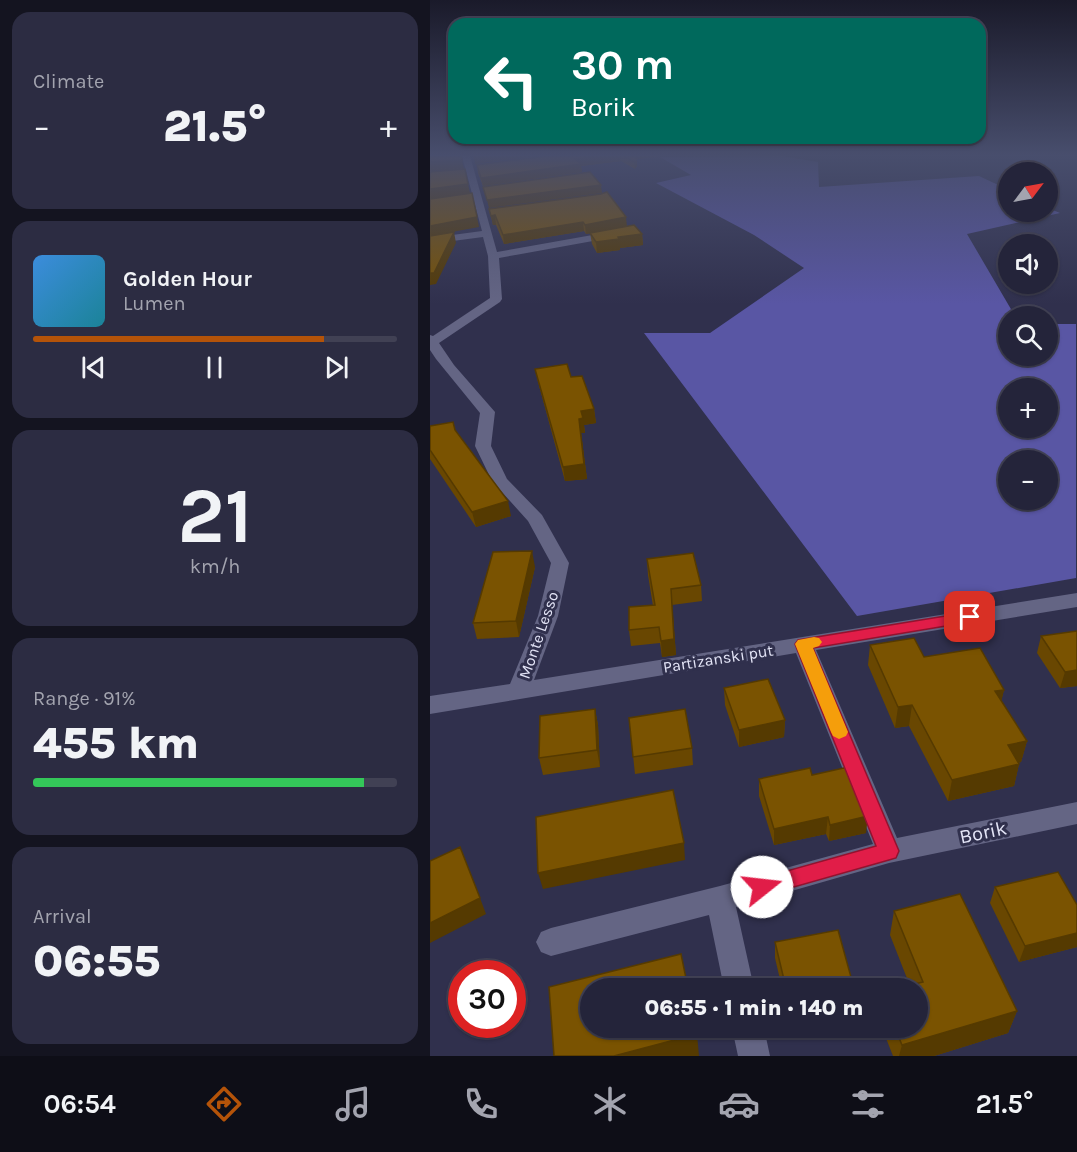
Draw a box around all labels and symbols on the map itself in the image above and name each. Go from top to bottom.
north arrow [998,162,1058,222]
street label: Monte Lesso [515,589,562,681]
pin [944,591,995,642]
street label: Partizanski put [662,640,775,677]
street label: Borik [957,816,1009,849]
position arrow [730,855,794,919]
speed limit sign: 30 [448,960,526,1038]

